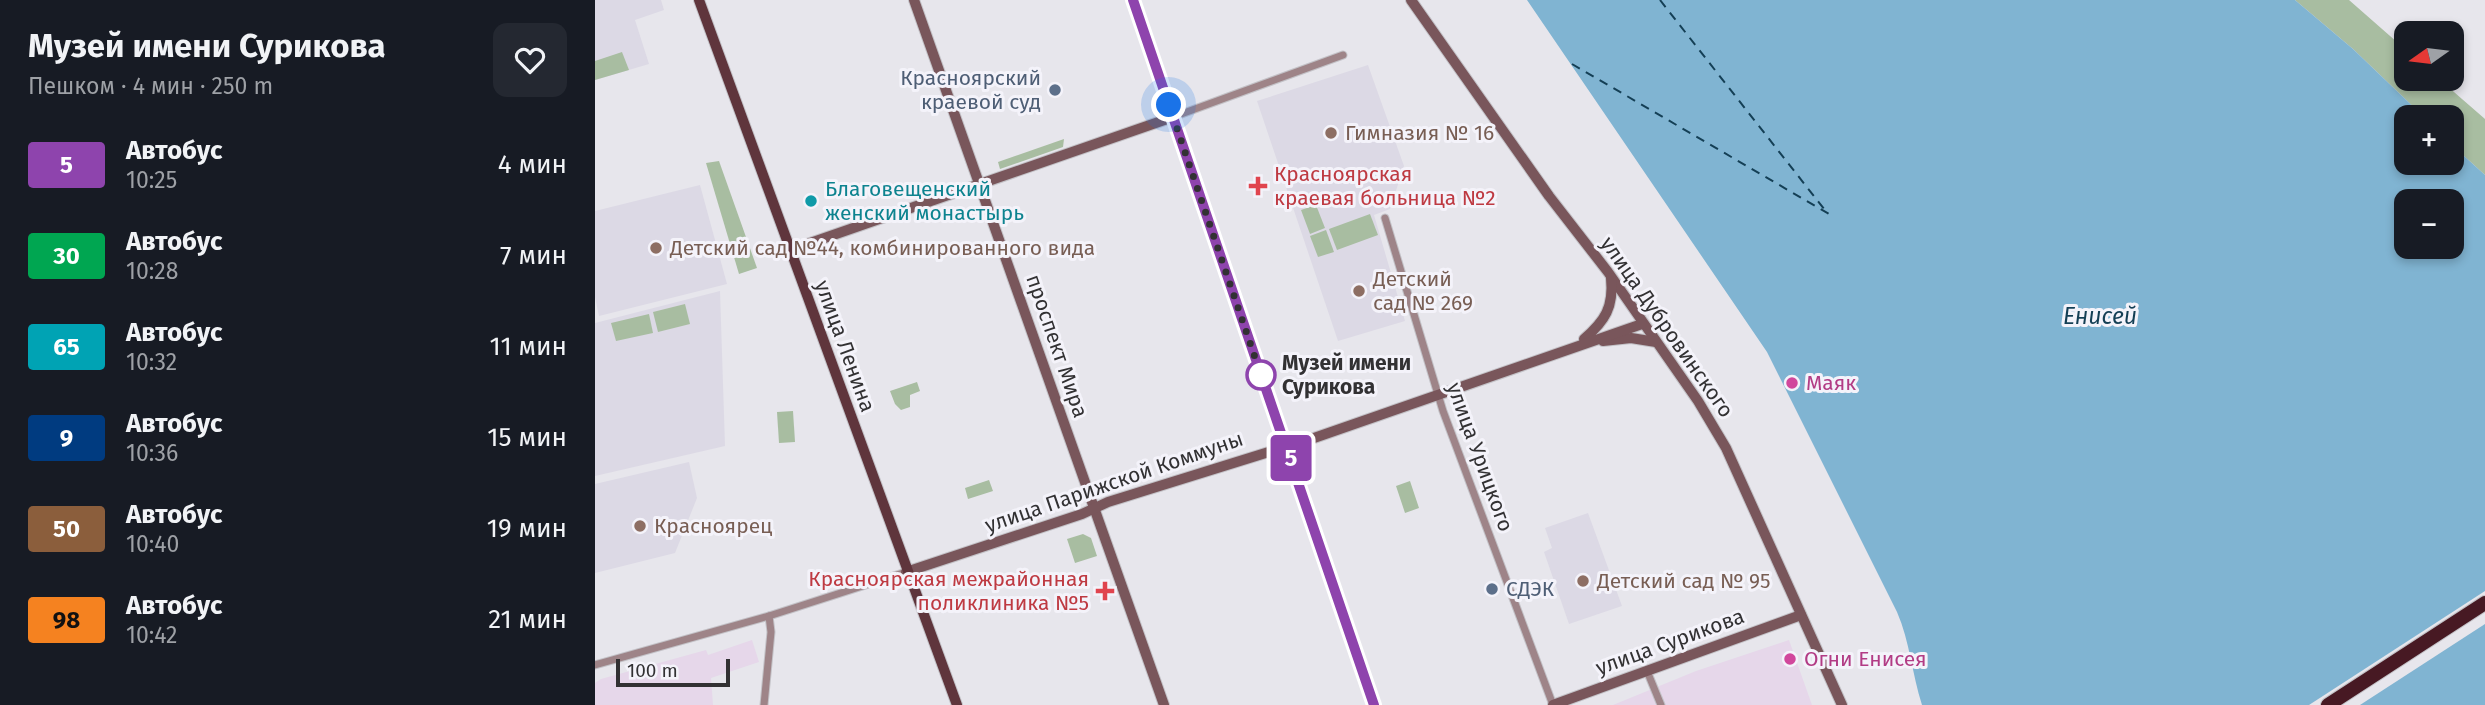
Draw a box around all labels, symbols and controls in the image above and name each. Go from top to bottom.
north arrow [2394,21,2464,91]
map controls [2394,21,2464,259]
button: heart [493,23,567,97]
text: Музей имени Сурикова [28,26,386,66]
place label: Красноярский краевой суд [900,65,1041,115]
text: Пешком · 4 мин · 250 m [28,72,273,100]
marker: Красноярский краевой суд [1047,82,1063,98]
your location [1151,87,1186,122]
button: + [2394,105,2464,175]
place label: Гимназия № 16 [1345,120,1494,146]
marker: Гимназия № 16 [1323,125,1339,141]
text: Автобус [126,135,223,166]
text: 4 мин [498,149,567,180]
text: 5 [60,151,73,179]
place label: Красноярская краевая больница №2 [1274,161,1496,211]
text: 10:25 [126,166,177,194]
place label: Благовещенский женский монастырь [825,176,1024,226]
marker: Красноярская краевая больница №2 [1248,176,1268,196]
button: − [2394,189,2464,259]
marker: Благовещенский женский монастырь [803,193,819,209]
text: Автобус [126,226,223,257]
street label: улица Дубровинского [1595,232,1739,422]
place label: Детский сад №44, комбинированного вида [669,235,1095,261]
text: 7 мин [500,240,567,271]
marker: Детский сад №44, комбинированного вида [648,240,664,256]
text: 30 [53,242,80,270]
text: 10:28 [126,257,178,285]
place label: Детский сад № 269 [1372,266,1473,316]
street label: проспект Мира [1020,271,1094,421]
street label: улица Ленина [809,277,881,415]
marker: Детский сад № 269 [1351,283,1367,299]
water label: Енисей [2063,302,2137,330]
text: Автобус [126,317,223,348]
text: 11 мин [489,331,567,362]
text: 65 [53,333,80,361]
text: 10:32 [126,348,177,376]
place label: Музей имени Сурикова [1282,350,1411,400]
marker: Музей имени Сурикова [1246,360,1276,390]
place label: Маяк [1806,370,1856,396]
marker: Маяк [1784,375,1800,391]
street label: улица Урицкого [1441,379,1519,535]
text: Автобус [126,408,223,439]
text: 15 мин [487,422,567,453]
text: 9 [60,424,73,452]
street label: улица Парижской Коммуны [981,426,1247,538]
line badge: 5 [1268,435,1314,481]
text: 10:36 [126,439,178,467]
text: 5 [1285,444,1297,472]
text: Автобус [126,499,223,530]
text: 19 мин [487,513,567,544]
place label: Красноярец [654,513,772,539]
text: 50 [53,515,80,543]
marker: Красноярец [632,518,648,534]
text: 10:40 [126,530,179,558]
place label: Красноярская межрайонная поликлиника №5 [808,566,1089,616]
place label: Детский сад № 95 [1596,568,1771,594]
marker: Детский сад № 95 [1575,573,1591,589]
place label: СДЭК [1506,576,1555,602]
marker: Красноярская межрайонная поликлиника №5 [1095,581,1115,601]
marker: СДЭК [1484,581,1500,597]
text: Автобус [126,590,223,621]
street label: улица Сурикова [1592,603,1748,681]
text: 21 мин [488,604,567,635]
text: 98 [53,606,80,634]
text: 10:42 [126,621,177,649]
place label: Огни Енисея [1804,646,1927,672]
marker: Огни Енисея [1782,651,1798,667]
scale bar [616,656,730,688]
text: 100 m [627,659,678,682]

